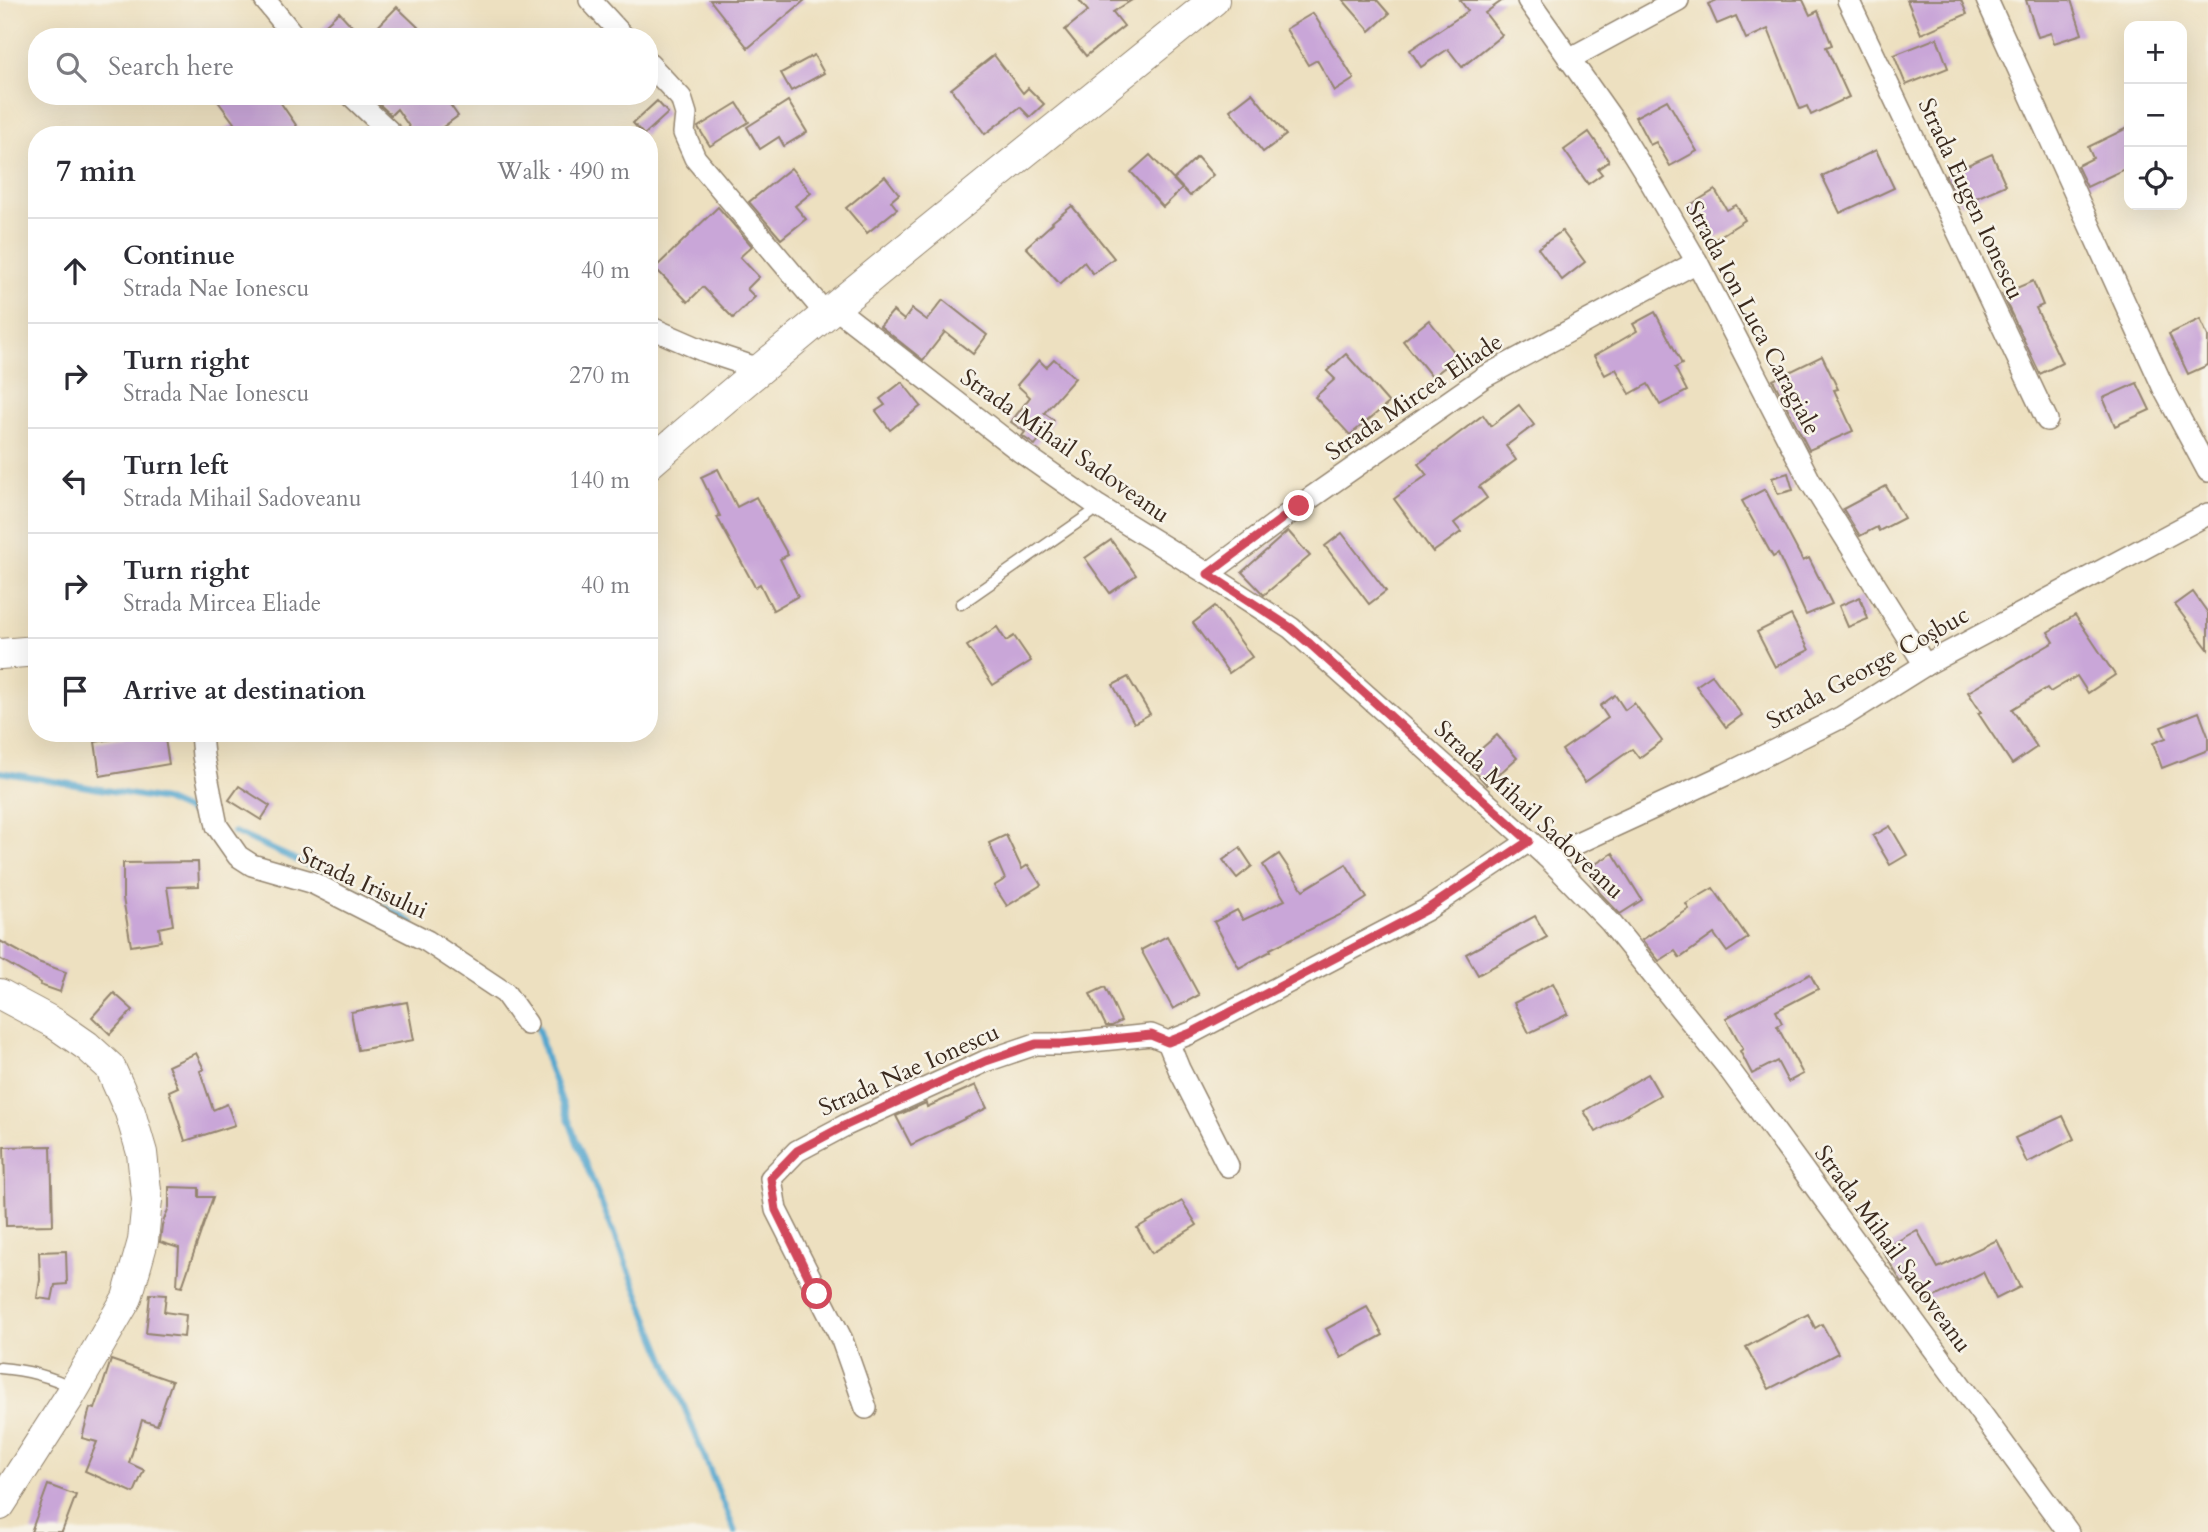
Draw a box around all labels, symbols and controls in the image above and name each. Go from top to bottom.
map controls [2124,21,2187,210]
button: + [2124,21,2187,84]
search box [28,28,658,105]
icon: search [52,48,90,86]
text: Search here [108,49,234,84]
button: − [2124,84,2187,147]
street label: Strada Eugen Ionescu [1910,93,2032,305]
button: locate [2124,147,2187,210]
text: 7 min [56,151,136,192]
text: Walk · 490 m [497,156,630,187]
street label: Strada Ion Luca Caragiale [1677,195,1829,441]
text: Continue [123,238,235,273]
icon: ahead [56,252,94,290]
text: 40 m [581,255,630,286]
text: Strada Nae Ionescu [123,273,309,304]
street label: Strada Mircea Eliade [1319,325,1509,469]
text: Turn right [123,343,250,378]
icon: right [56,357,94,395]
text: 270 m [569,360,630,391]
street label: Strada Mihail Sadoveanu [954,361,1176,531]
text: Strada Nae Ionescu [123,378,309,409]
text: Turn left [123,448,228,483]
icon: left [56,462,94,500]
text: 140 m [569,465,630,496]
text: Strada Mihail Sadoveanu [123,483,362,514]
route end [1283,490,1314,521]
text: Turn right [123,553,250,588]
icon: right [56,567,94,605]
text: 40 m [581,570,630,601]
text: Strada Mircea Eliade [123,588,321,619]
street label: Strada George Coșbuc [1761,598,1975,737]
icon: arrive [56,672,94,710]
text: Arrive at destination [123,673,366,708]
street label: Strada Mihail Sadoveanu [1427,713,1631,907]
street label: Strada Irisului [293,839,433,927]
street label: Strada Nae Ionescu [814,1015,1004,1125]
street label: Strada Mihail Sadoveanu [1807,1139,1979,1359]
route start [801,1278,832,1309]

